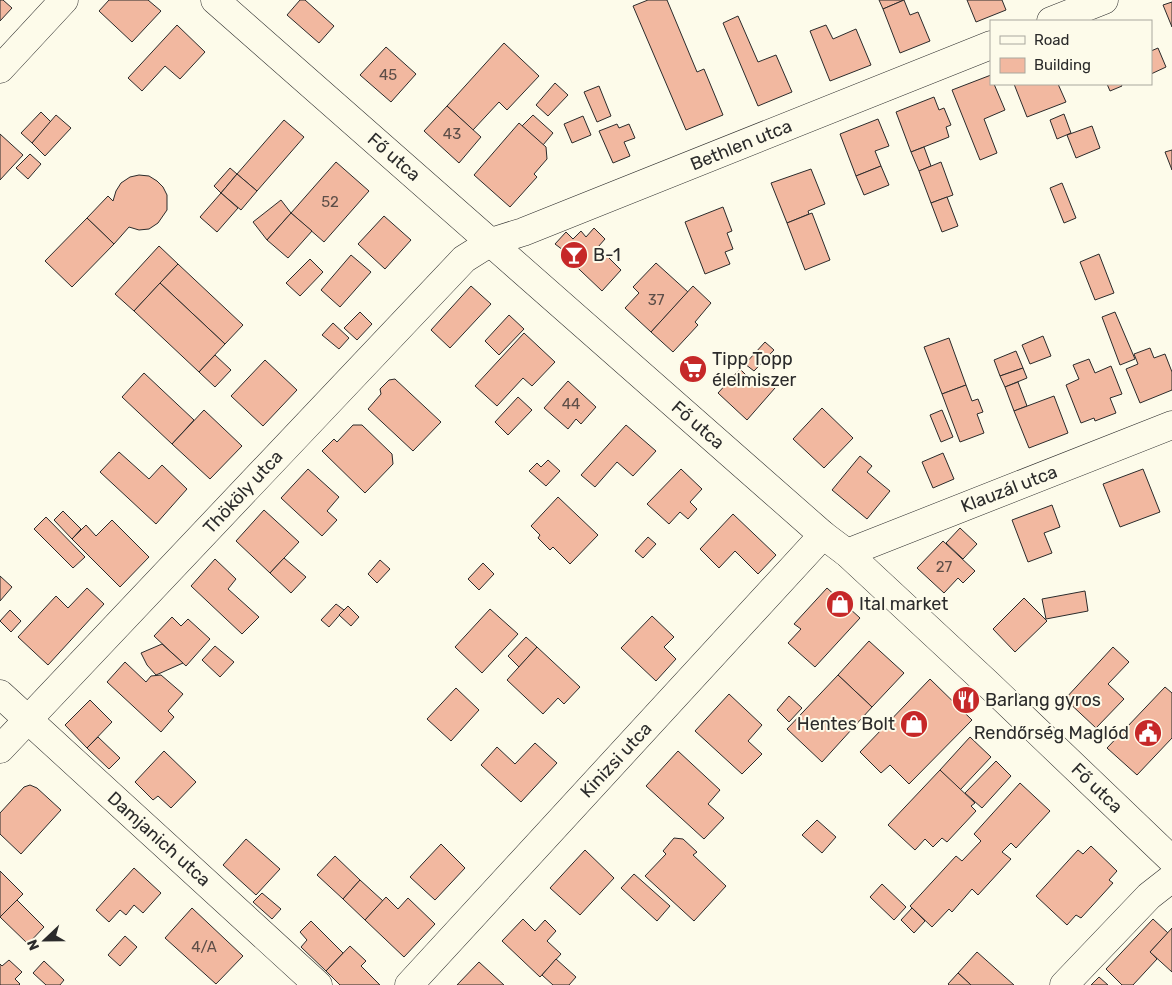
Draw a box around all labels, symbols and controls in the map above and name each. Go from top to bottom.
legend [990,20,1152,85]
text: Road [1034,31,1070,49]
text: Building [1034,56,1091,74]
house number: 45 [379,66,397,84]
street label: Bethlen utca [687,115,795,175]
house number: 43 [443,125,461,143]
street label: Fő utca [363,128,425,186]
house number: 52 [321,193,339,211]
bar icon: B-1 [559,240,589,270]
place label: B-1 [593,244,621,266]
house number: 37 [648,291,665,309]
place label: Tipp Topp élelmiszer [712,348,797,391]
supermarket icon: Tipp Topp élelmiszer [678,354,708,384]
house number: 44 [562,395,580,413]
street label: Fő utca [667,396,729,454]
street label: Thököly utca [199,446,287,538]
street label: Klauzál utca [958,461,1060,517]
house number: 27 [936,558,953,576]
shop icon: Ital market [825,589,855,619]
place label: Ital market [859,593,948,615]
restaurant icon: Barlang gyros [951,685,981,715]
place label: Barlang gyros [985,689,1101,711]
shop icon: Hentes Bolt [899,709,929,739]
place label: Hentes Bolt [797,713,895,735]
street label: Kinizsi utca [575,718,657,802]
public building icon: Rendőrség Maglód [1133,718,1163,748]
place label: Rendőrség Maglód [974,722,1129,744]
street label: Fő utca [1067,758,1127,818]
street label: Damjanich utca [103,787,215,891]
north arrow [20,915,70,965]
text: N [24,937,43,953]
house number: 4/A [191,938,217,956]

